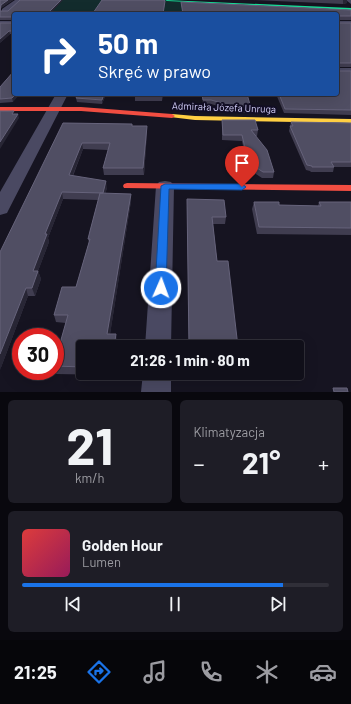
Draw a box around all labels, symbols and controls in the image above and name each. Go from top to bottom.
text: 50 m [98,26,158,60]
icon: right [32,28,84,80]
text: Skręć w prawo [98,60,211,82]
street label: Admirała Józefa Unruga [172,99,276,115]
pin [225,146,259,187]
icon: arrive [231,152,253,174]
position arrow [140,267,182,309]
speed limit sign: 30 [12,328,64,380]
text: 21:26 · 1 min · 80 m [130,351,250,369]
text: 21 [66,413,113,475]
text: Klimatyzacja [194,424,265,440]
text: 21° [242,444,281,480]
text: − [194,450,205,476]
text: + [318,450,329,476]
text: km/h [75,470,104,486]
text: Golden Hour [82,536,163,554]
text: Lumen [82,554,121,570]
icon: previous [62,593,84,615]
icon: pause [164,593,186,615]
icon: next [267,593,289,615]
icon: directions [85,658,113,686]
icon: music [141,658,169,686]
icon: phone [197,658,225,686]
icon: climate [253,658,281,686]
icon: car [309,658,337,686]
text: 21:25 [14,661,57,683]

